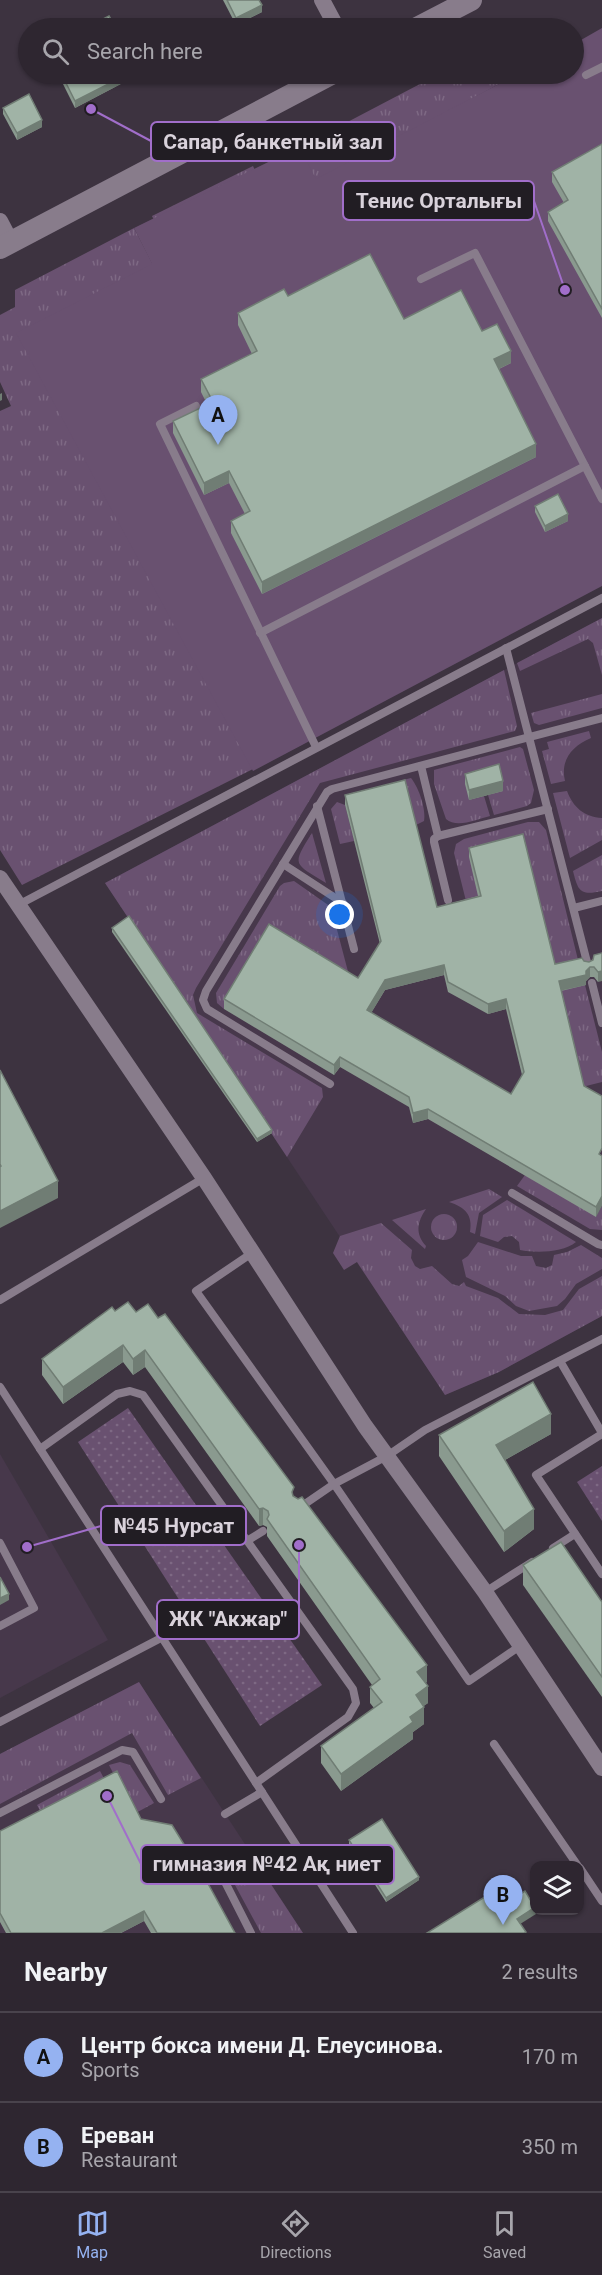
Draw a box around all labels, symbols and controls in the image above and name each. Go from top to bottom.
search box [18,18,584,84]
icon: search [39,35,72,68]
text: Search here [87,39,203,64]
callout: Сапар, банкетный зал [151,122,395,161]
text: Сапар, банкетный зал [163,130,383,154]
callout: Тенис Орталығы [343,181,534,220]
text: Тенис Орталығы [356,189,522,213]
pin: A [198,396,238,445]
your location [325,900,354,929]
callout: №45 Нурсат [101,1506,246,1545]
text: №45 Нурсат [114,1514,235,1538]
callout: ЖК "Акжар" [157,1600,299,1639]
text: ЖК "Акжар" [169,1607,287,1631]
callout: гимназия №42 Ақ ниет [141,1845,394,1884]
text: гимназия №42 Ақ ниет [153,1852,381,1876]
map controls [530,1861,584,1915]
button: layers [530,1861,584,1915]
pin: B [484,1876,522,1925]
text: Nearby [24,1957,107,1987]
text: 2 results [502,1960,578,1984]
text: Центр бокса имени Д. Елеусинова. [81,2033,444,2058]
text: A [37,2045,50,2069]
text: 170 m [522,2045,578,2069]
text: Sports [81,2058,140,2082]
text: Ереван [81,2123,154,2148]
text: B [37,2135,50,2159]
text: 350 m [522,2135,578,2159]
text: Restaurant [81,2148,178,2172]
tab: Map [76,2207,109,2262]
tab: Directions [260,2207,332,2262]
tab: Saved [483,2207,526,2262]

